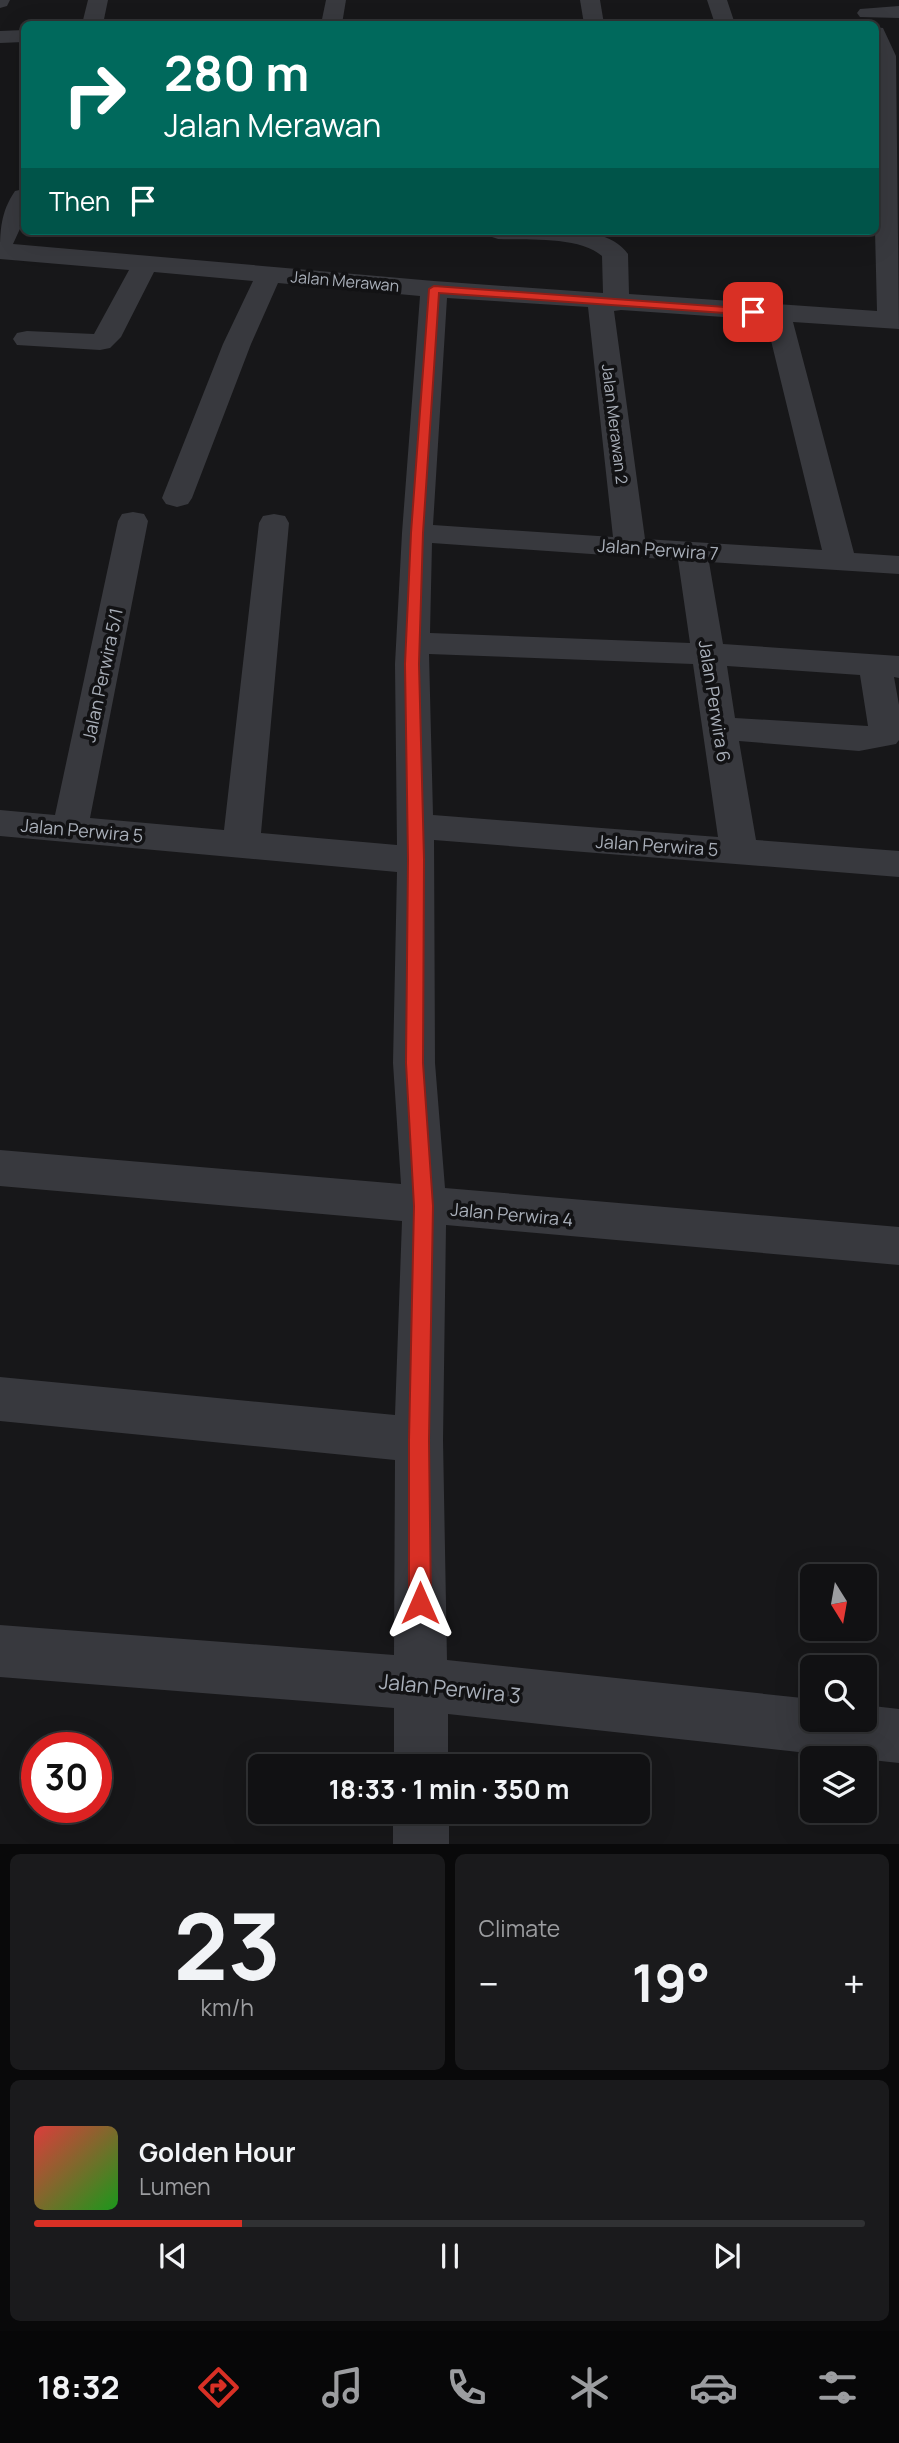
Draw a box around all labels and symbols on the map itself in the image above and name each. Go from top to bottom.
street label: Jalan Merawan [290,265,400,297]
pin [723,282,783,342]
street label: Jalan Merawan 2 [597,363,633,485]
street label: Jalan Perwira 7 [597,533,719,565]
street label: Jalan Perwira 5/1 [76,606,128,744]
street label: Jalan Perwira 6 [693,638,737,764]
street label: Jalan Perwira 5 [20,813,144,847]
street label: Jalan Perwira 5 [595,829,719,861]
street label: Jalan Perwira 4 [450,1197,574,1231]
north arrow [800,1564,877,1642]
position arrow [383,1566,457,1640]
street label: Jalan Perwira 3 [378,1667,522,1709]
speed limit sign: 30 [21,1732,112,1823]

